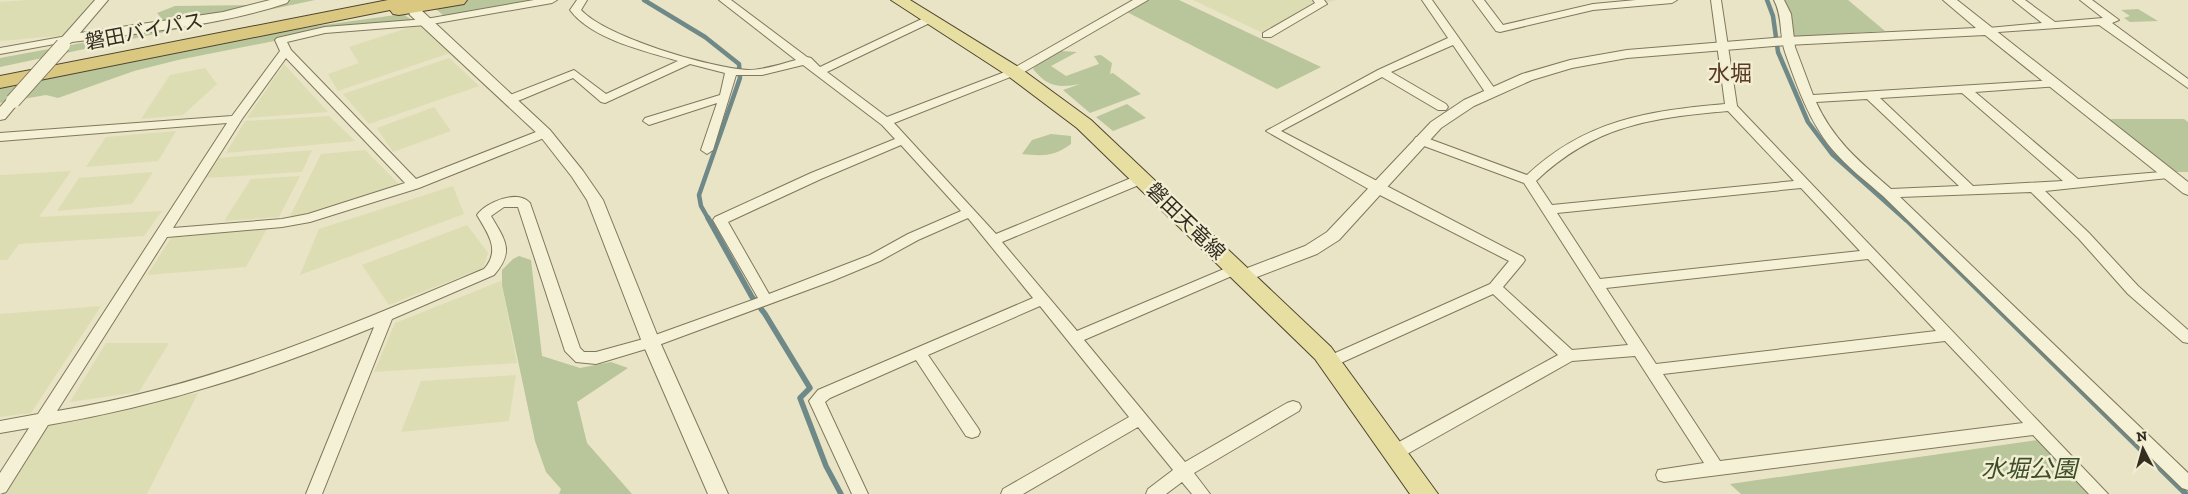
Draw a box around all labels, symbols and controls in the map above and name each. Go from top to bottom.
street label: 磐田バイパス [83,8,205,54]
district label: 水堀 [1708,60,1752,87]
street label: 磐田天竜線 [1142,178,1230,264]
north arrow [2118,424,2168,474]
text: N [2136,428,2148,446]
park label: 水堀公園 [1981,454,2080,483]

